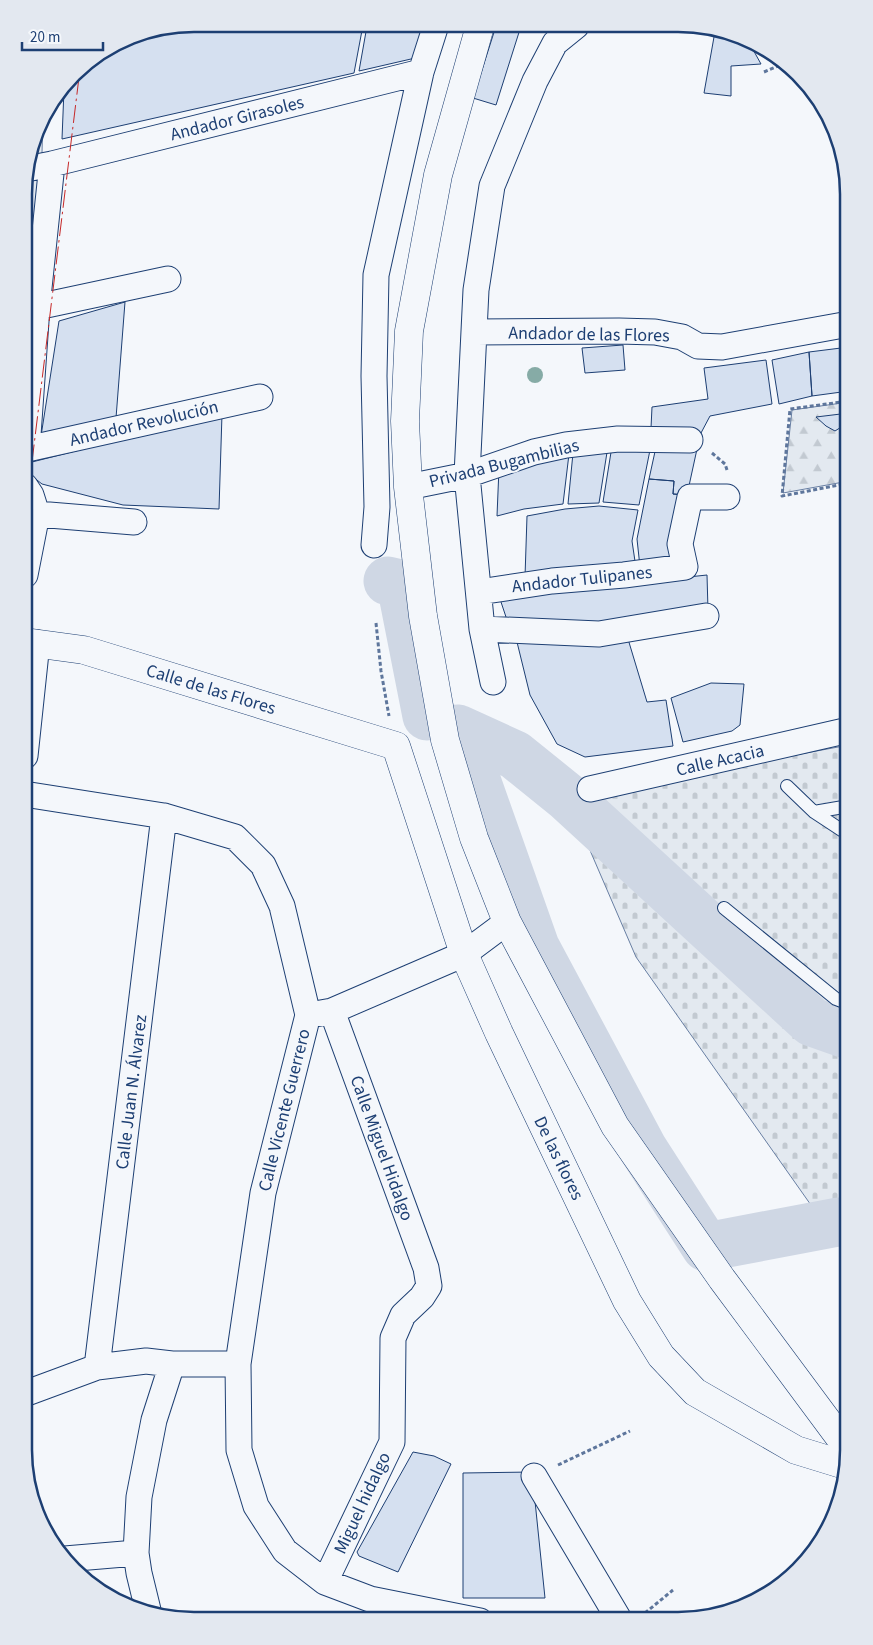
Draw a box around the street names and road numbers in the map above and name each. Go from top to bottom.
street label: Andador Girasoles [168,90,307,147]
street label: Andador de las Flores [508,321,670,348]
street label: Andador Revolución [67,394,221,453]
street label: Privada Bugambilias [426,433,582,494]
street label: Andador Tulipanes [511,560,653,599]
street label: Calle de las Flores [143,658,279,721]
street label: Calle Acacia [674,738,767,783]
street label: Calle Juan N. Álvarez [110,1013,153,1171]
street label: Calle Vicente Guerrero [252,1026,317,1194]
street label: Calle Miguel Hidalgo [344,1072,419,1224]
street label: De las flores [527,1112,590,1204]
street label: Miguel hidalgo [328,1448,397,1558]

